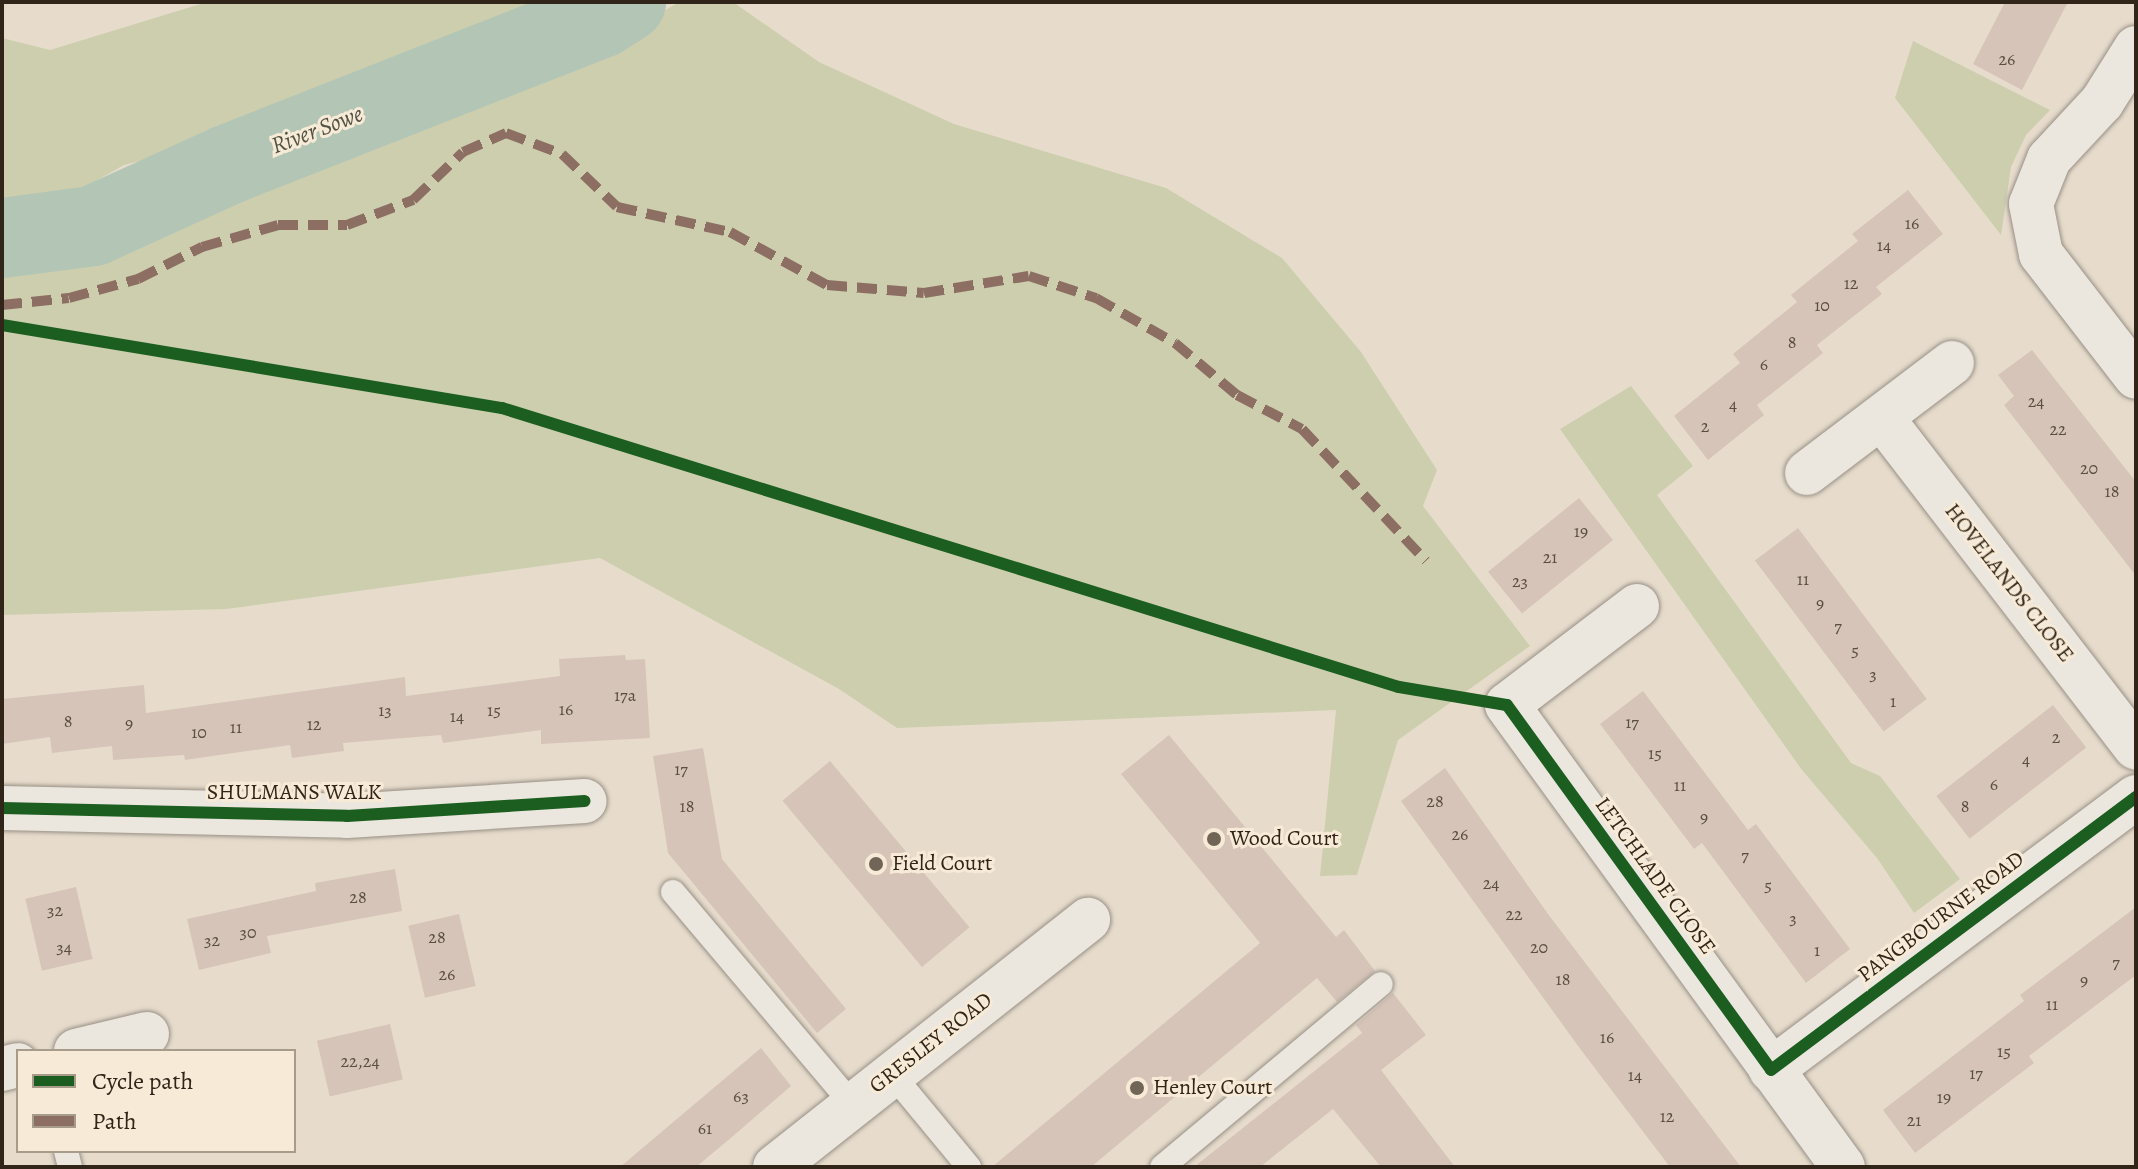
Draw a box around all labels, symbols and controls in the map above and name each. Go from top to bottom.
house number: 26 [1999,48,2015,70]
water label: River Sowe [267,99,367,161]
house number: 16 [1905,212,1919,234]
house number: 14 [1877,234,1891,256]
house number: 12 [1844,272,1858,294]
house number: 10 [1814,294,1830,316]
house number: 8 [1788,331,1796,353]
house number: 6 [1760,353,1768,375]
house number: 24 [2028,390,2044,412]
house number: 4 [1729,393,1737,415]
house number: 2 [1701,415,1709,437]
house number: 22 [2049,418,2067,440]
house number: 20 [2080,457,2098,479]
house number: 18 [2105,480,2119,502]
street label: HOVELANDS CLOSE [1939,498,2079,668]
house number: 19 [1574,520,1588,542]
house number: 21 [1543,546,1557,568]
house number: 11 [1797,568,1809,590]
house number: 23 [1512,570,1528,592]
house number: 9 [1816,592,1824,614]
house number: 7 [1834,615,1842,637]
house number: 5 [1851,639,1859,661]
house number: 3 [1869,663,1877,685]
house number: 17a [614,684,636,706]
house number: 1 [1890,690,1896,712]
house number: 16 [559,698,573,720]
house number: 13 [378,699,392,721]
house number: 15 [487,699,501,721]
house number: 14 [450,705,464,727]
house number: 8 [64,710,72,732]
house number: 17 [1625,711,1639,733]
house number: 9 [125,712,133,734]
house number: 12 [307,713,321,735]
house number: 11 [230,716,242,738]
house number: 10 [191,721,207,743]
house number: 2 [2052,726,2060,748]
house number: 15 [1648,742,1662,764]
house number: 4 [2022,748,2030,770]
house number: 17 [674,758,688,780]
house number: 6 [1990,773,1998,795]
house number: 11 [1674,774,1686,796]
street label: SHULMANS WALK [207,780,381,806]
house number: 28 [1426,790,1444,812]
street label: LETCHLADE CLOSE [1589,792,1721,960]
house number: 18 [680,795,694,817]
house number: 8 [1961,795,1969,817]
house number: 9 [1700,806,1708,828]
house number: 26 [1452,823,1468,845]
place label: Wood Court [1230,826,1339,852]
marker: Wood Court [1205,830,1223,848]
house number: 7 [1741,844,1749,866]
street label: PANGBOURNE ROAD [1853,846,2029,988]
place label: Field Court [892,851,992,877]
marker: Field Court [867,855,885,873]
house number: 24 [1483,872,1499,894]
house number: 5 [1764,874,1772,896]
house number: 28 [349,886,367,908]
house number: 32 [47,899,63,921]
house number: 22 [1505,903,1523,925]
house number: 3 [1789,907,1797,929]
house number: 30 [239,921,257,943]
house number: 28 [428,926,446,948]
house number: 32 [204,929,220,951]
house number: 34 [56,936,72,958]
house number: 20 [1530,936,1548,958]
house number: 1 [1814,939,1820,961]
house number: 7 [2112,951,2120,973]
house number: 26 [439,963,455,985]
house number: 18 [1556,968,1570,990]
house number: 9 [2080,969,2088,991]
street label: GRESLEY ROAD [864,987,998,1099]
house number: 11 [2046,993,2058,1015]
house number: 16 [1600,1026,1614,1048]
house number: 15 [1997,1040,2011,1062]
legend [16,1049,296,1153]
house number: 22,24 [340,1050,380,1072]
house number: 17 [1969,1062,1983,1084]
house number: 14 [1628,1064,1642,1086]
text: Cycle path [92,1065,193,1097]
place label: Henley Court [1153,1075,1272,1101]
marker: Henley Court [1128,1079,1146,1097]
house number: 63 [733,1085,749,1107]
house number: 19 [1937,1086,1951,1108]
text: Path [92,1105,137,1137]
house number: 12 [1660,1105,1674,1127]
house number: 21 [1907,1109,1921,1131]
house number: 61 [698,1117,712,1139]

